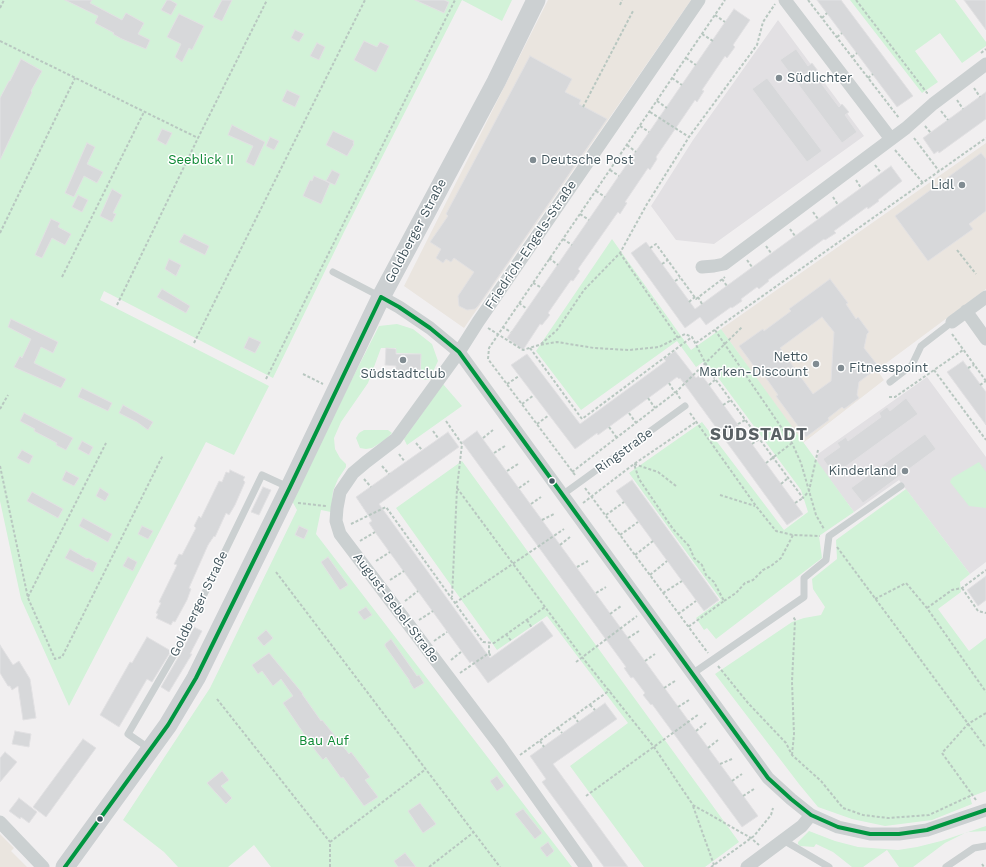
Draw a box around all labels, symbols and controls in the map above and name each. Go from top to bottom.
place label: Südlichter [787,70,852,86]
marker: Südlichter [774,73,784,83]
park label: Seeblick II [168,152,234,168]
place label: Deutsche Post [541,152,633,168]
marker: Deutsche Post [528,155,538,165]
street label: Goldberger Straße [382,176,450,286]
place label: Lidl [931,177,954,193]
street label: Friedrich-Engels-Straße [482,178,580,312]
marker: Lidl [957,180,967,190]
place label: Netto Marken-Discount [699,349,808,380]
marker: Südstadtclub [398,355,408,365]
marker: Netto Marken-Discount [811,359,821,369]
place label: Fitnesspoint [849,360,928,376]
marker: Fitnesspoint [836,363,846,373]
place label: Südstadtclub [360,366,446,382]
street label: Ringstraße [592,425,656,477]
district label: SÜDSTADT [710,425,808,445]
place label: Kinderland [828,463,897,479]
marker: Kinderland [900,466,910,476]
unlabelled marker [547,476,557,486]
street label: Goldberger Straße [167,548,231,660]
street label: August-Bebel-Straße [350,550,442,666]
park label: Bau Auf [299,733,349,749]
unlabelled marker [95,814,105,824]

